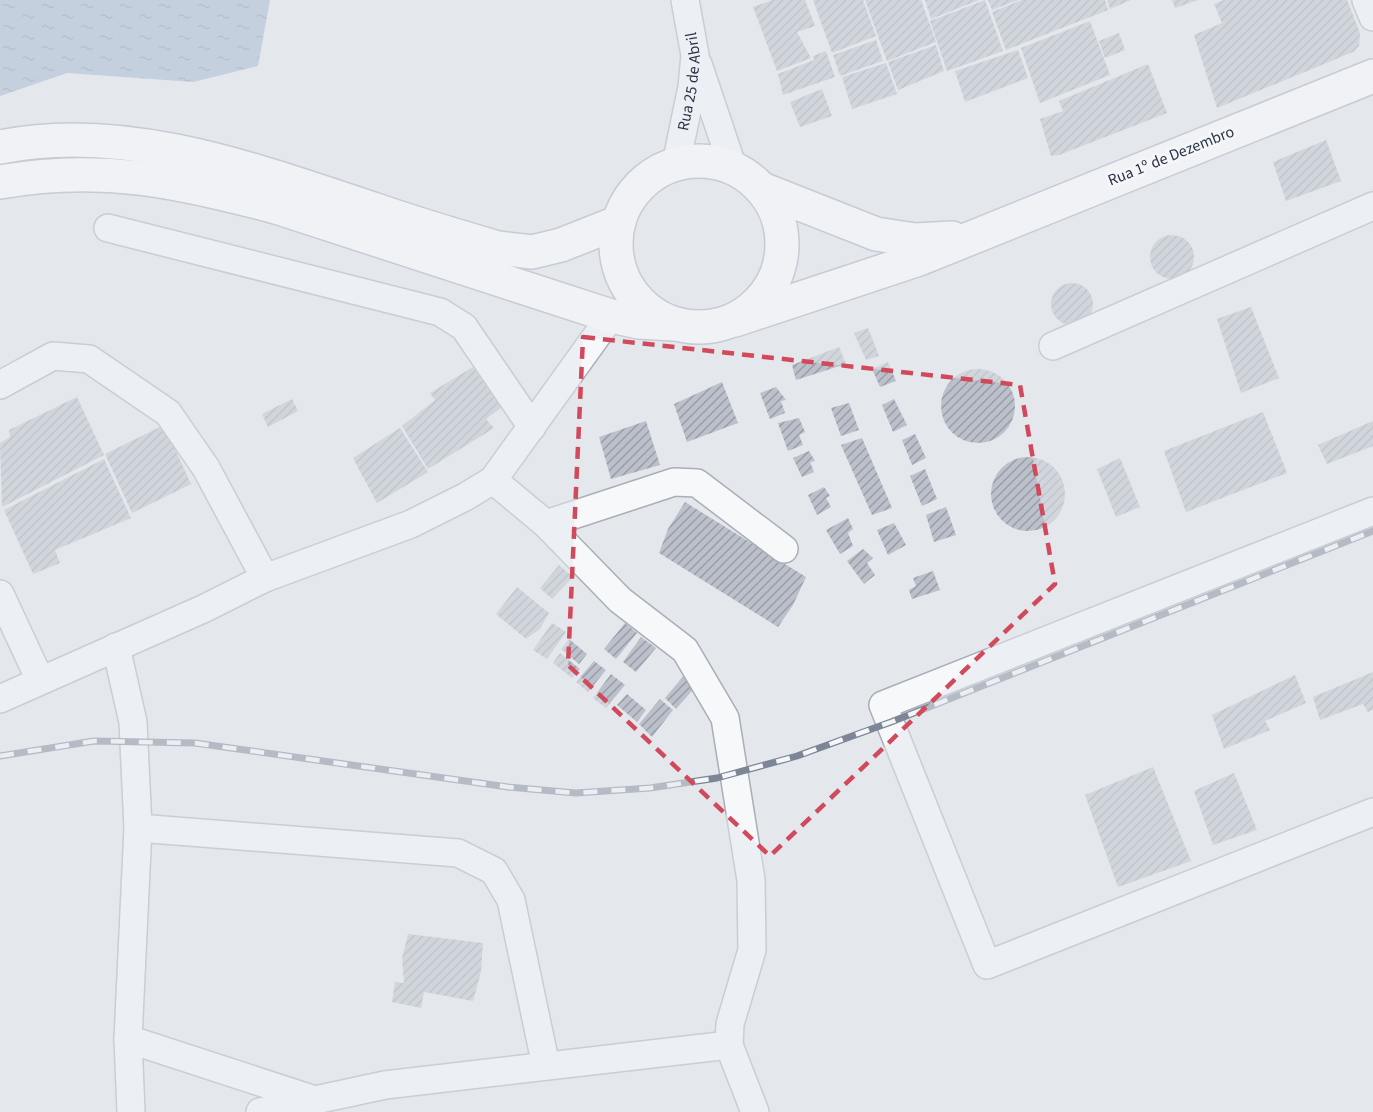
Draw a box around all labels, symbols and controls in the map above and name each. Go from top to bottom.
street label: Rua 25 de Abril [672,30,706,133]
street label: Rua 1º de Dezembro [1104,121,1238,191]

